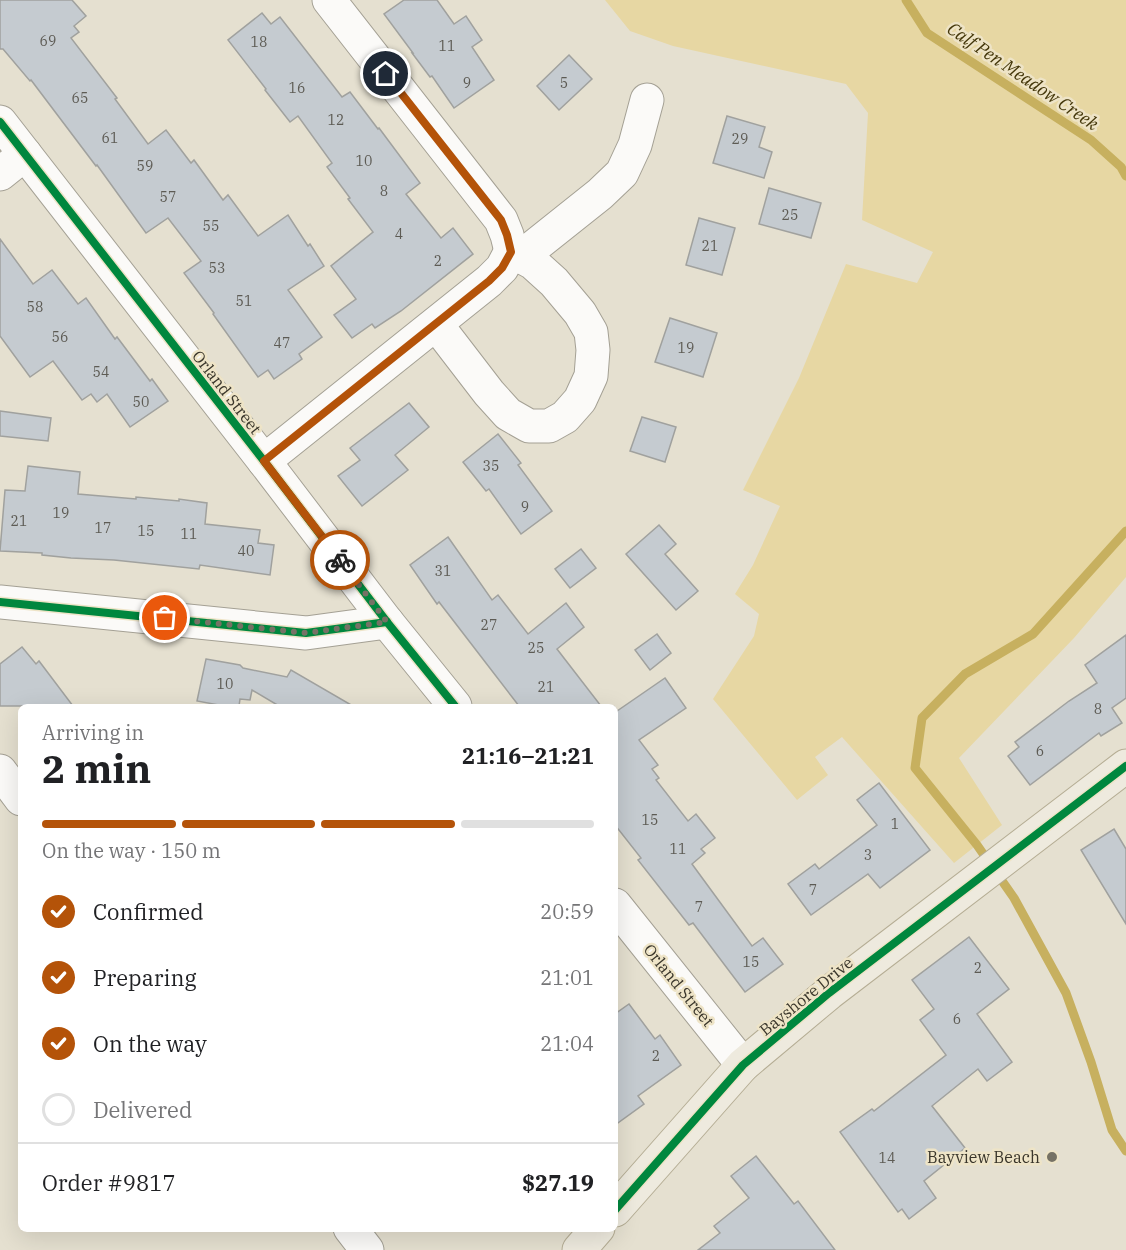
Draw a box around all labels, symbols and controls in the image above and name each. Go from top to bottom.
water label: Calf Pen Meadow Creek [943,17,1104,136]
house number: 69 [40,32,56,50]
house number: 18 [251,33,267,51]
house number: 11 [439,37,455,55]
pin [360,48,411,99]
icon: home [369,57,402,90]
house number: 9 [463,74,471,92]
house number: 5 [560,74,568,92]
house number: 16 [289,79,305,97]
house number: 65 [72,89,88,107]
house number: 12 [328,111,344,129]
house number: 61 [102,129,118,147]
house number: 29 [732,130,748,148]
house number: 10 [356,152,372,170]
house number: 59 [137,157,153,175]
house number: 8 [380,182,388,200]
house number: 57 [160,188,176,206]
house number: 25 [782,206,798,224]
house number: 55 [203,217,219,235]
house number: 4 [395,225,403,243]
house number: 21 [702,237,718,255]
house number: 2 [434,252,442,270]
house number: 53 [209,259,225,277]
house number: 51 [236,292,252,310]
house number: 58 [27,298,43,316]
house number: 56 [52,328,68,346]
house number: 47 [274,334,290,352]
house number: 19 [678,339,694,357]
street label: Orland Street [188,346,266,438]
house number: 54 [93,363,109,381]
house number: 50 [133,393,149,411]
house number: 35 [483,457,499,475]
house number: 9 [521,498,529,516]
house number: 19 [53,504,69,522]
house number: 21 [11,512,27,530]
house number: 17 [95,519,111,537]
house number: 15 [138,522,154,540]
house number: 11 [181,525,197,543]
courier [310,530,370,590]
house number: 40 [238,542,254,560]
icon: bike [324,544,357,577]
house number: 31 [435,562,451,580]
pin [139,592,190,643]
icon: bag [148,601,181,634]
house number: 27 [481,616,497,634]
house number: 25 [528,639,544,657]
house number: 10 [217,675,233,693]
house number: 21 [538,678,554,696]
house number: 8 [1094,700,1102,718]
text: Arriving in [42,719,144,746]
text: 21:16–21:21 [462,741,594,770]
house number: 6 [1036,742,1044,760]
text: 2 min [42,743,151,794]
house number: 15 [642,811,658,829]
house number: 1 [891,815,899,833]
text: On the way · 150 m [42,837,221,864]
house number: 11 [670,840,686,858]
house number: 3 [864,846,872,864]
house number: 7 [809,881,817,899]
icon: check [42,895,75,928]
text: Confirmed [93,897,204,926]
text: 20:59 [540,898,594,925]
house number: 7 [695,898,703,916]
street label: Orland Street [640,940,719,1031]
street label: Bayshore Drive [755,952,857,1040]
house number: 15 [743,953,759,971]
house number: 2 [974,959,982,977]
icon: check [42,961,75,994]
text: Preparing [93,963,197,992]
text: 21:01 [540,964,594,991]
house number: 6 [953,1010,961,1028]
icon: check [42,1027,75,1060]
text: On the way [93,1029,207,1058]
text: 21:04 [540,1030,594,1057]
house number: 2 [652,1047,660,1065]
text: Delivered [93,1095,192,1124]
place label: Bayview Beach [927,1147,1040,1167]
house number: 14 [879,1149,895,1167]
marker: Bayview Beach [1045,1150,1059,1164]
text: Order #9817 [42,1168,176,1197]
text: $27.19 [522,1168,594,1197]

